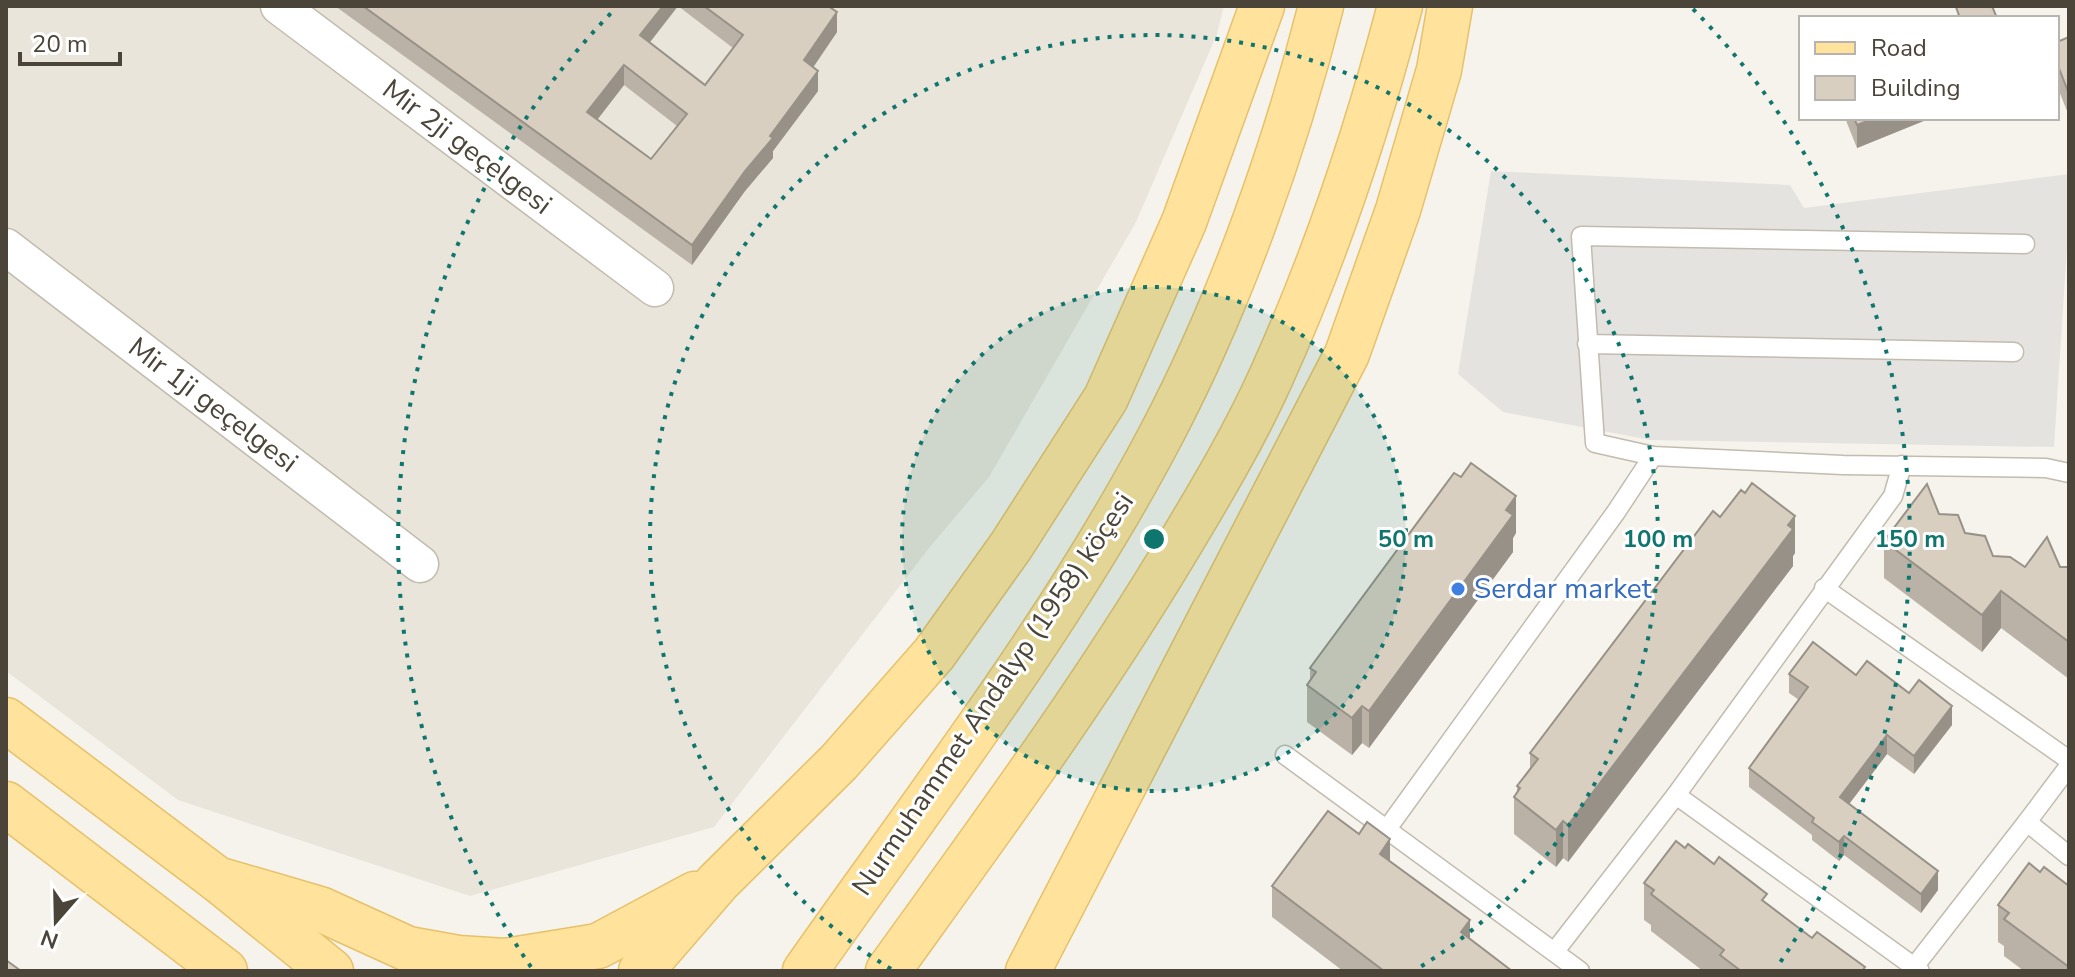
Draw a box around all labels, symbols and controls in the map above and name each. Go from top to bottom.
scale bar [20,16,120,66]
legend [1799,16,2059,120]
text: 20 m [32,28,88,60]
text: Road [1871,32,1927,64]
street label: Mir 2ji geçelgesi [374,71,560,223]
text: Building [1871,72,1961,104]
street label: Mir 1ji geçelgesi [120,329,306,481]
street label: Nurmuhammet Andalyp (1958) köçesi [843,485,1143,903]
text: 50 m [1378,523,1434,555]
text: 100 m [1623,523,1693,555]
text: 150 m [1875,523,1945,555]
centre of rings [1140,525,1168,553]
place label: Serdar market [1474,570,1652,608]
marker: Serdar market [1449,580,1467,598]
north arrow [16,881,96,961]
text: N [37,922,62,956]

